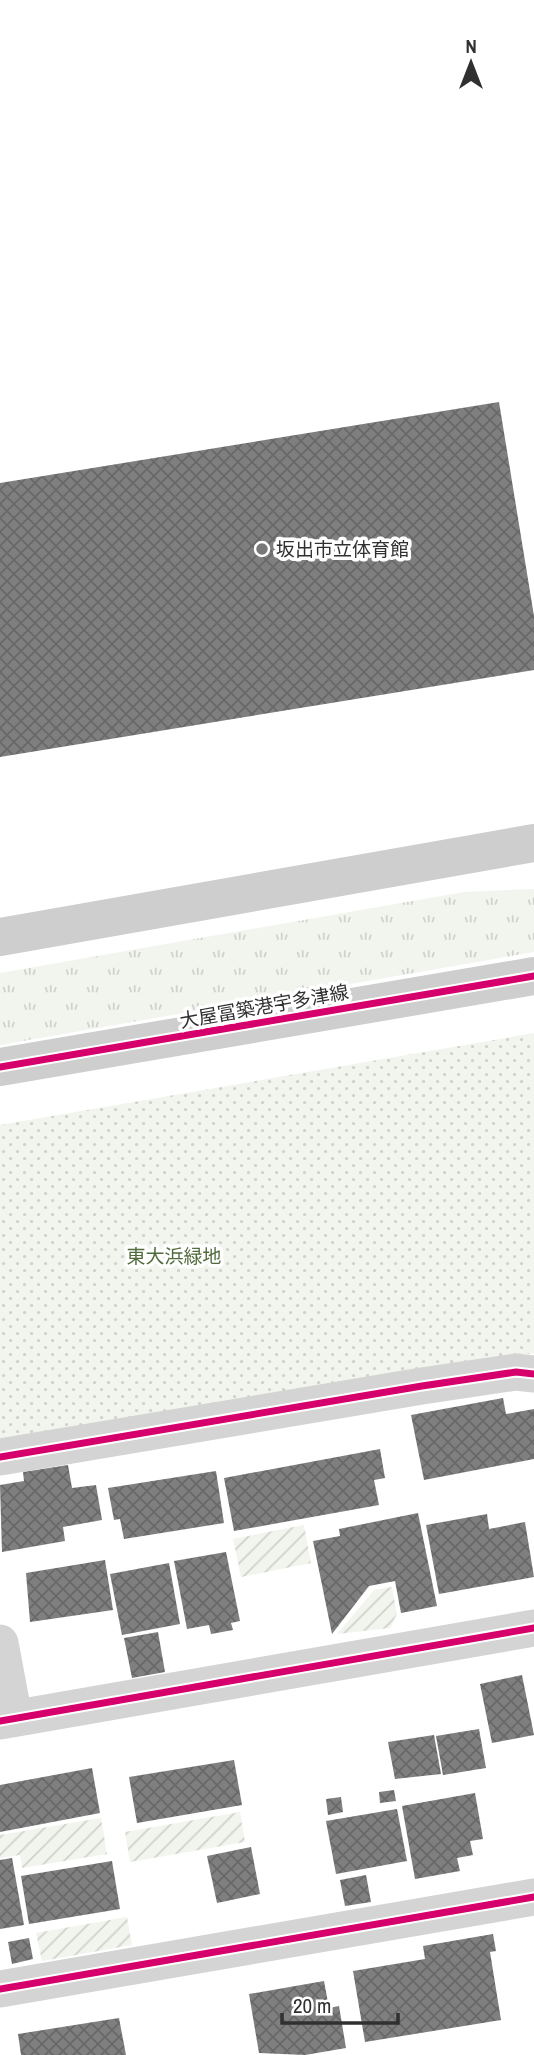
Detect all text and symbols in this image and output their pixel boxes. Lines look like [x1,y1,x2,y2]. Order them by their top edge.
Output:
north arrow [436,28,506,98]
text: N [465,33,477,59]
place label: 坂出市立体育館 [276,536,409,562]
marker: 坂出市立体育館 [254,541,270,557]
street label: 大屋冨築港宇多津線 [178,978,350,1034]
park label: 東大浜緑地 [126,1243,222,1269]
scale bar [282,1982,398,2026]
text: 20 m [293,1991,331,2020]

